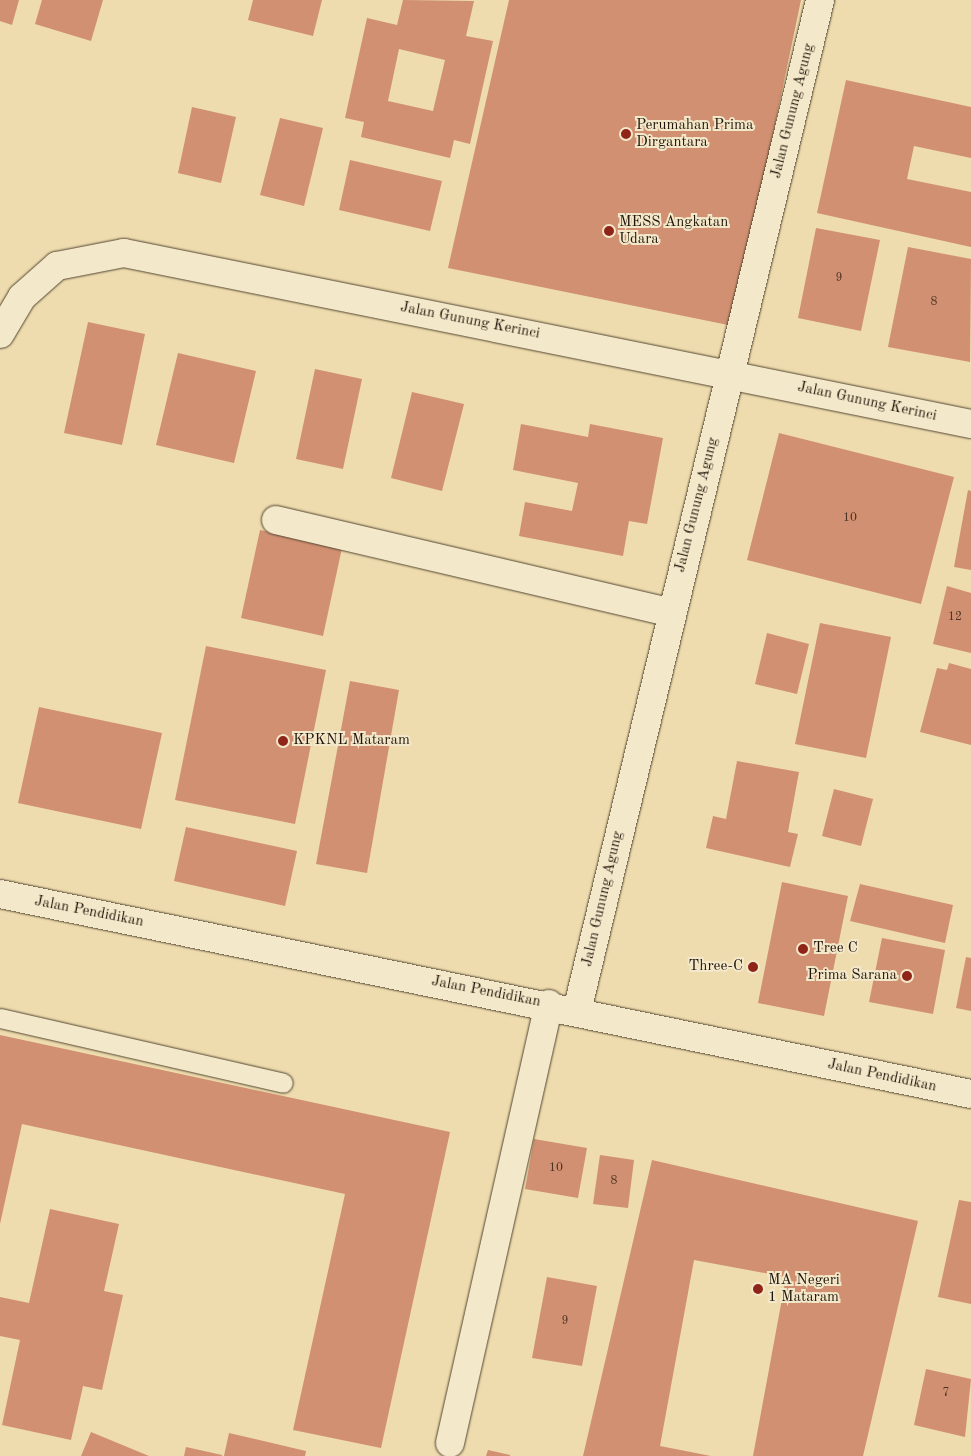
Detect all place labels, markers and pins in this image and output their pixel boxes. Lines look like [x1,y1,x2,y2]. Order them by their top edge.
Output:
place label: Perumahan Prima Dirgantara [636,116,753,151]
marker: Perumahan Prima Dirgantara [620,128,632,140]
place label: MESS Angkatan Udara [619,213,728,248]
marker: MESS Angkatan Udara [603,225,615,237]
place label: KPKNL Mataram [293,732,410,750]
marker: KPKNL Mataram [277,735,289,747]
place label: Tree C [813,940,858,958]
marker: Tree C [797,943,809,955]
place label: Three-C [689,958,743,976]
marker: Three-C [747,961,759,973]
place label: Prima Sarana [807,967,897,985]
marker: Prima Sarana [901,970,913,982]
place label: MA Negeri 1 Mataram [768,1271,840,1306]
marker: MA Negeri 1 Mataram [752,1283,764,1295]

